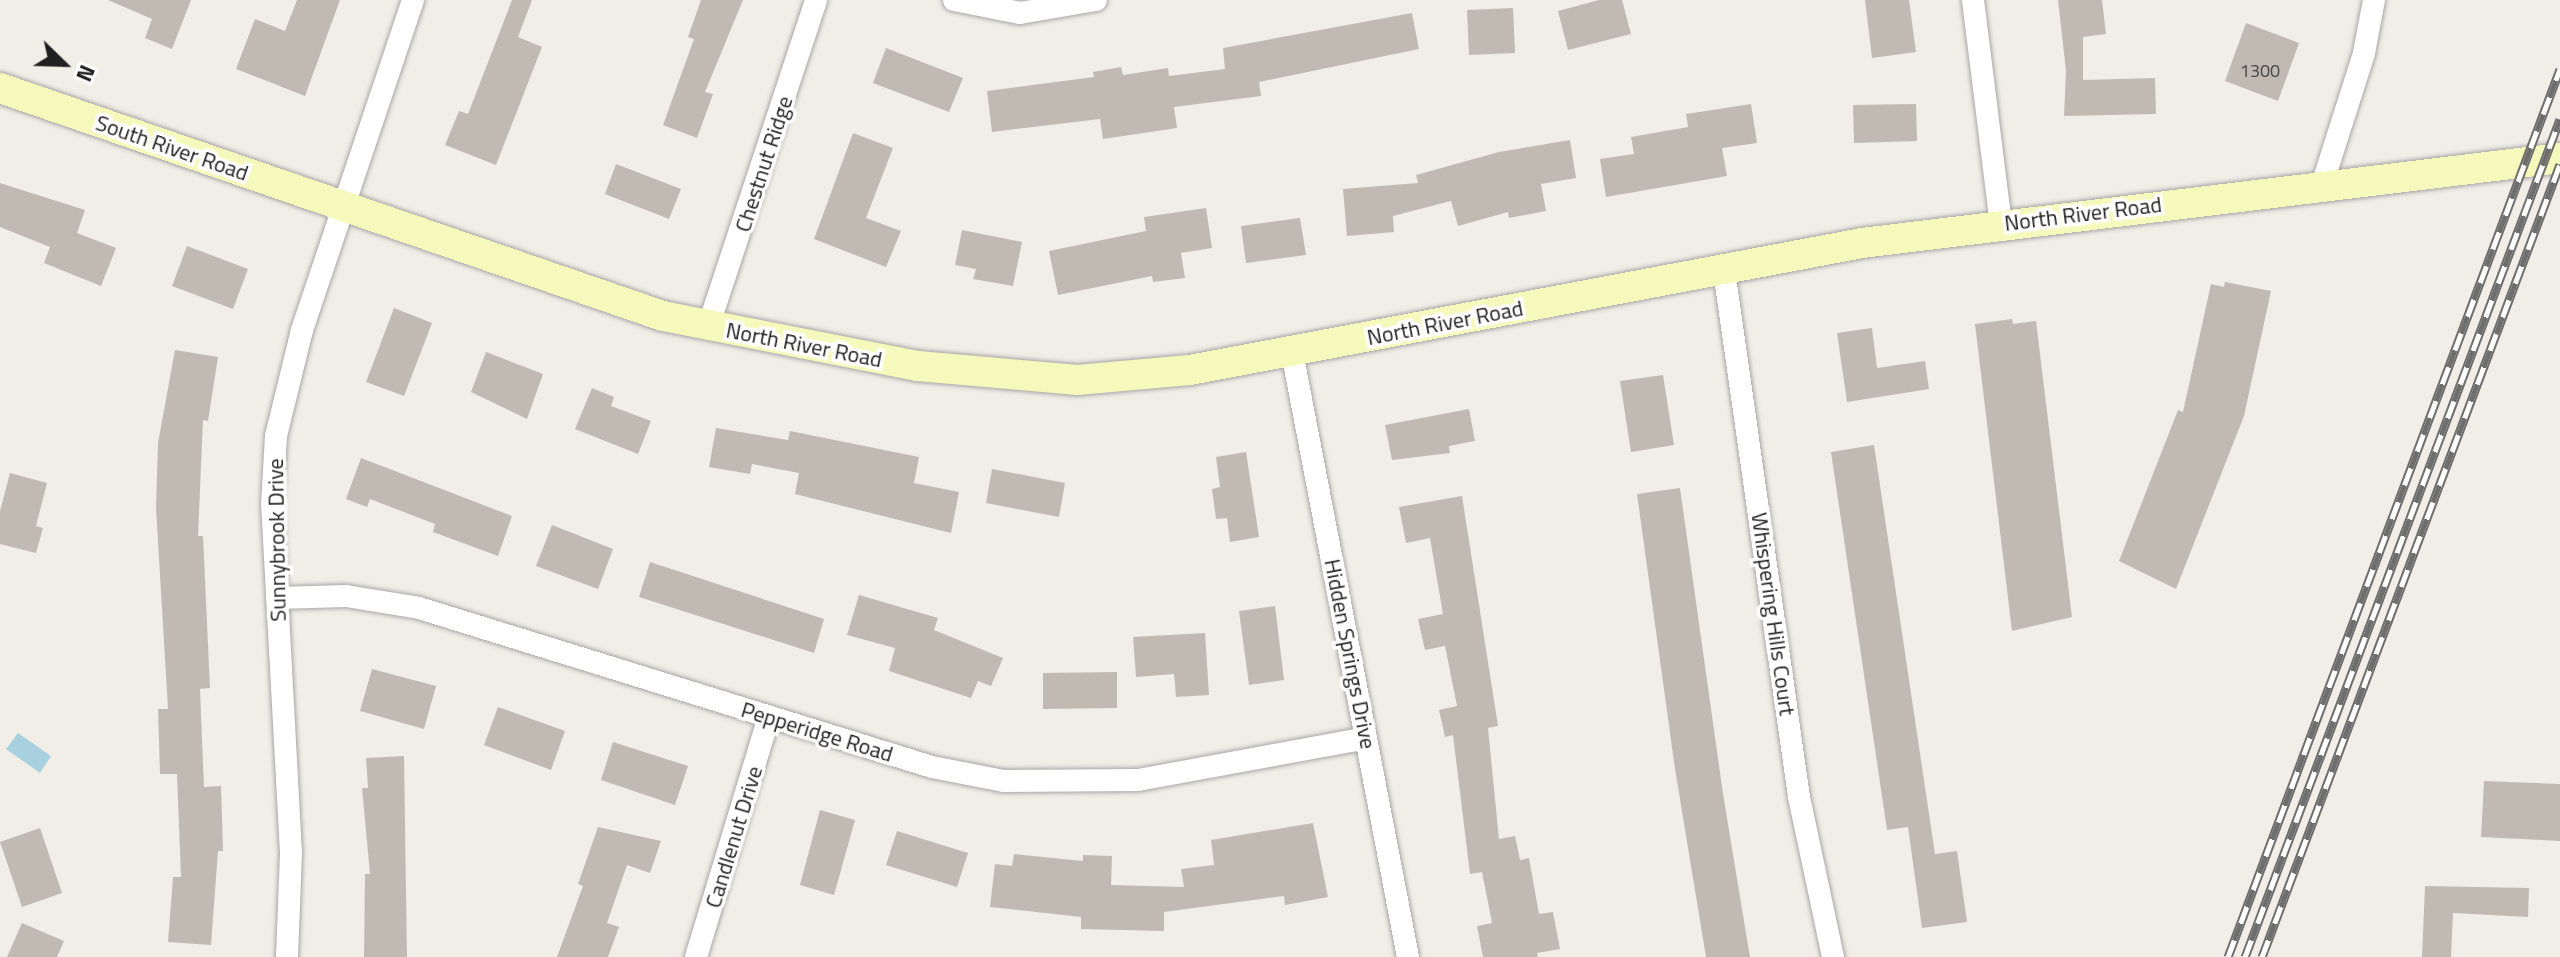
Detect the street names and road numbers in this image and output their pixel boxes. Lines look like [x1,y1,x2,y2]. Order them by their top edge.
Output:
street label: Chestnut Ridge [730,93,798,235]
street label: South River Road [92,110,252,186]
street label: North River Road [2003,191,2163,237]
street label: North River Road [1365,295,1525,351]
street label: North River Road [724,317,884,373]
street label: Sunnybrook Drive [262,458,292,622]
street label: Whispering Hills Court [1746,511,1800,717]
street label: Hidden Springs Drive [1319,557,1381,751]
street label: Pepperidge Road [738,696,896,768]
street label: Candlenut Drive [700,763,768,911]

